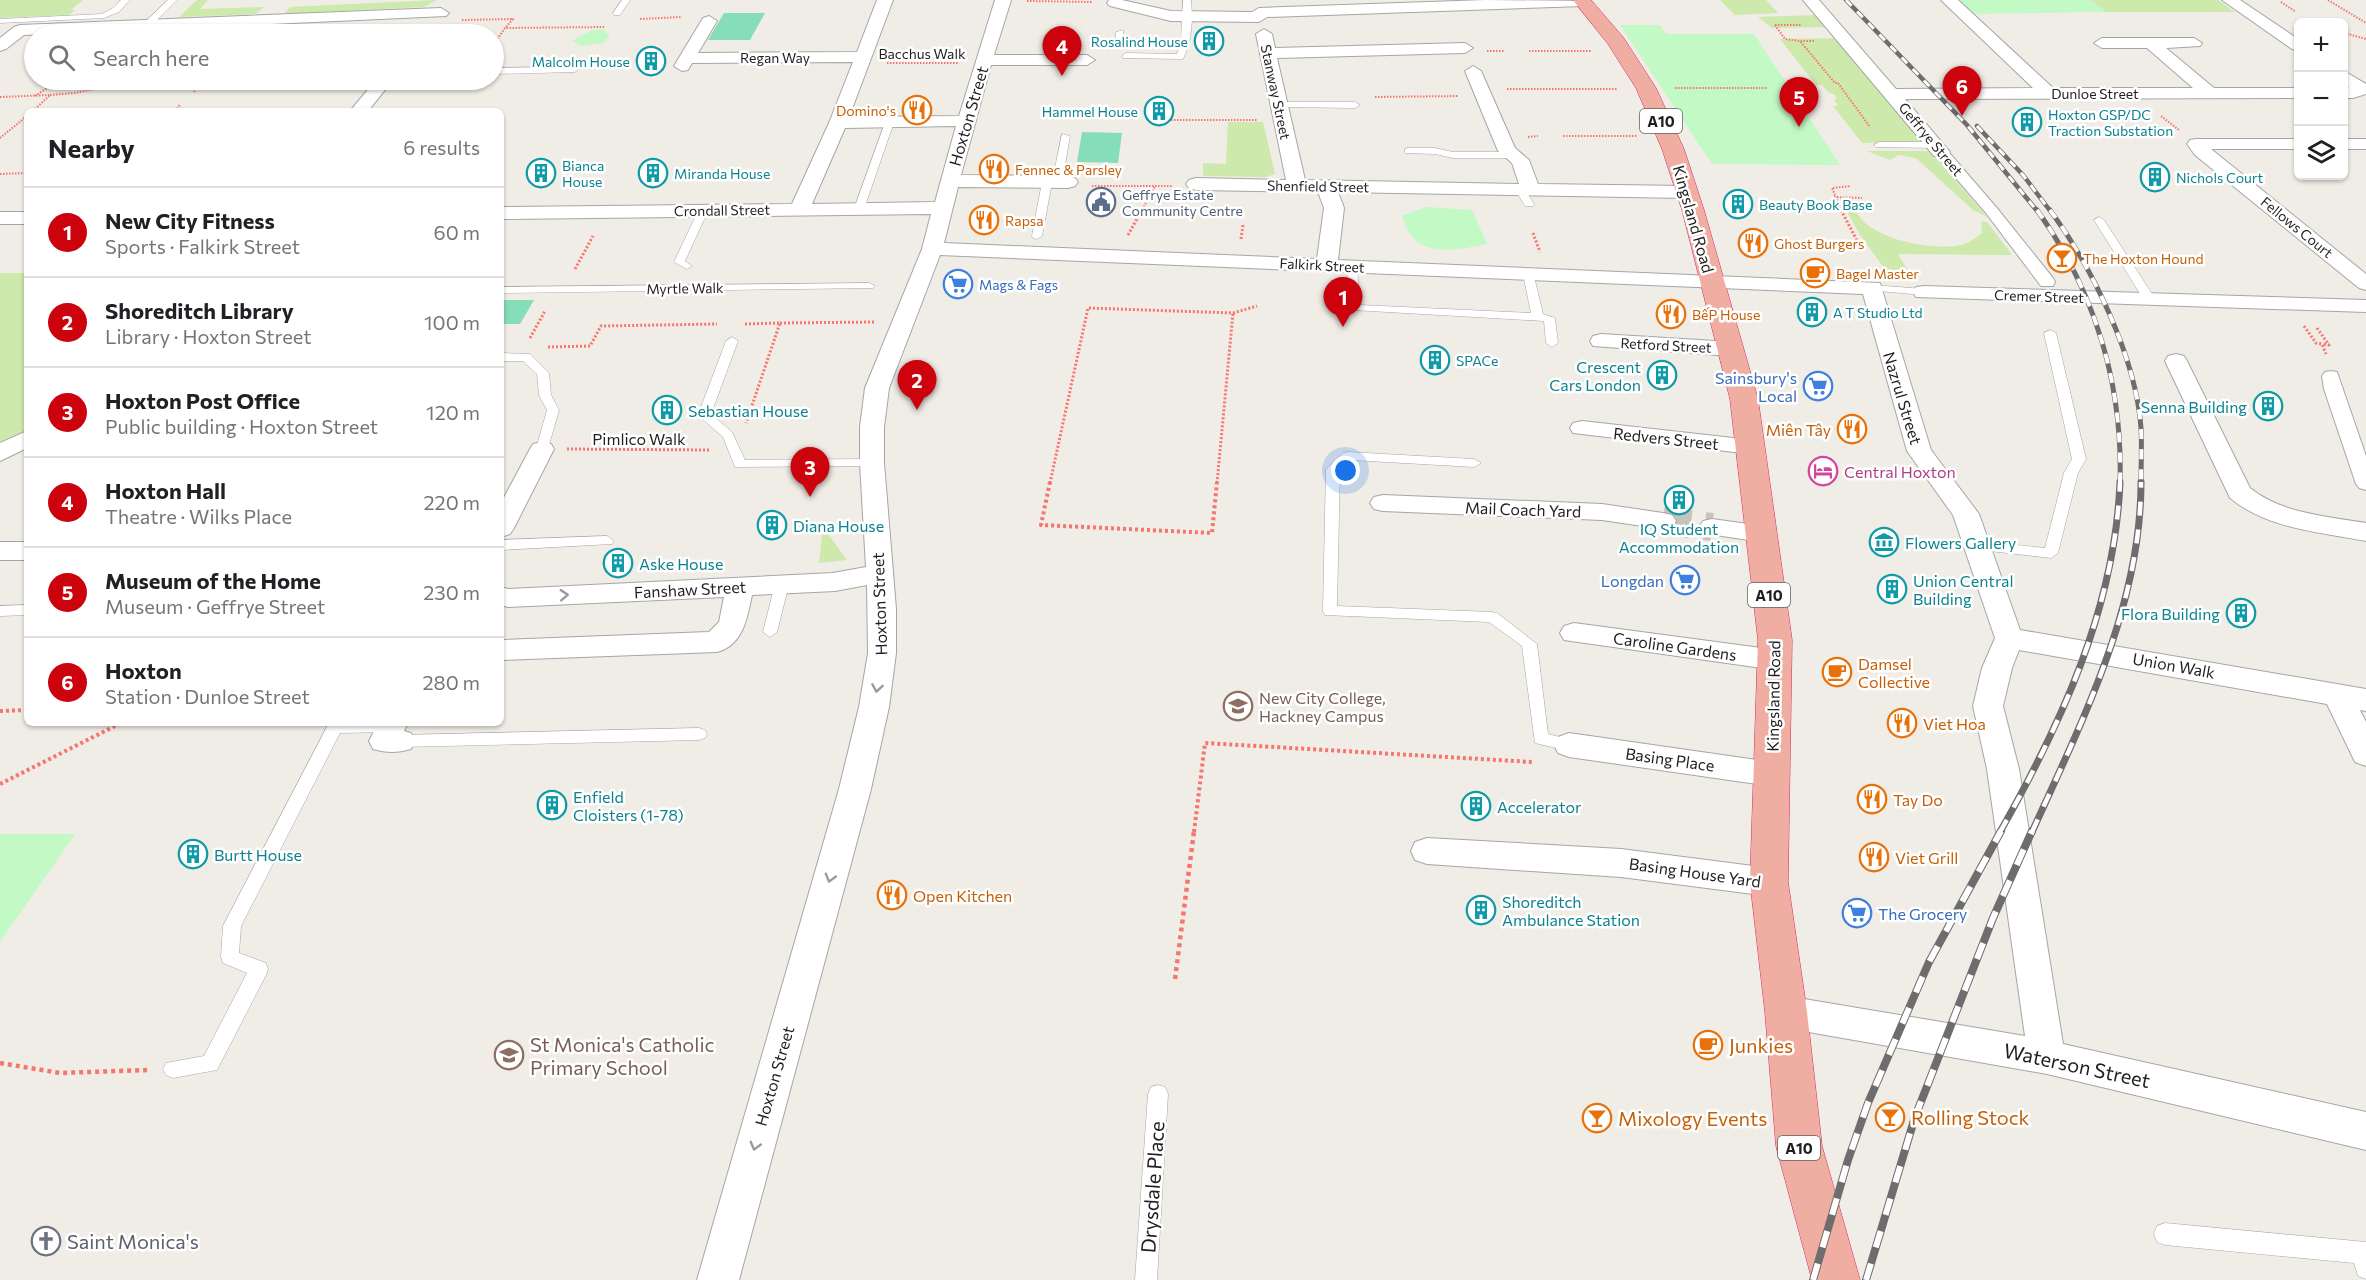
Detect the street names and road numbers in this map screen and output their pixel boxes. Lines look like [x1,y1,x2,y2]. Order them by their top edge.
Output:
street label: Stanway Street [1258,43,1294,141]
street label: Bacchus Walk [878,45,966,62]
street label: Regan Way [740,49,810,66]
street label: Hoxton Street [945,63,991,168]
street label: Dunloe Street [2051,85,2139,102]
street label: Geffrye Street [1895,99,1967,179]
road number: A10 [1640,109,1682,133]
street label: Kingsland Road [1670,163,1718,275]
street label: Shenfield Street [1267,177,1369,195]
street label: Fellows Court [2258,193,2337,261]
street label: Crondall Street [674,201,770,219]
street label: Falkirk Street [1279,254,1365,276]
street label: Myrtle Walk [646,279,724,297]
street label: Cremer Street [1994,286,2084,306]
street label: Retford Street [1620,334,1712,356]
street label: Nazrul Street [1880,349,1926,447]
street label: Redvers Street [1612,423,1720,453]
street label: Pimlico Walk [592,429,686,448]
street label: Mail Coach Yard [1465,497,1581,521]
street label: Hoxton Street [868,552,890,656]
street label: Fanshaw Street [634,577,747,601]
road number: A10 [1748,583,1790,607]
street label: Caroline Gardens [1612,628,1738,664]
street label: Kingsland Road [1763,640,1783,752]
street label: Union Walk [2131,648,2217,682]
street label: Basing Place [1624,743,1716,775]
street label: Basing House Yard [1628,853,1762,891]
street label: Hoxton Street [751,1023,797,1128]
street label: Waterson Street [2002,1038,2152,1092]
street label: Drysdale Place [1135,1120,1169,1254]
road number: A10 [1778,1136,1820,1160]

